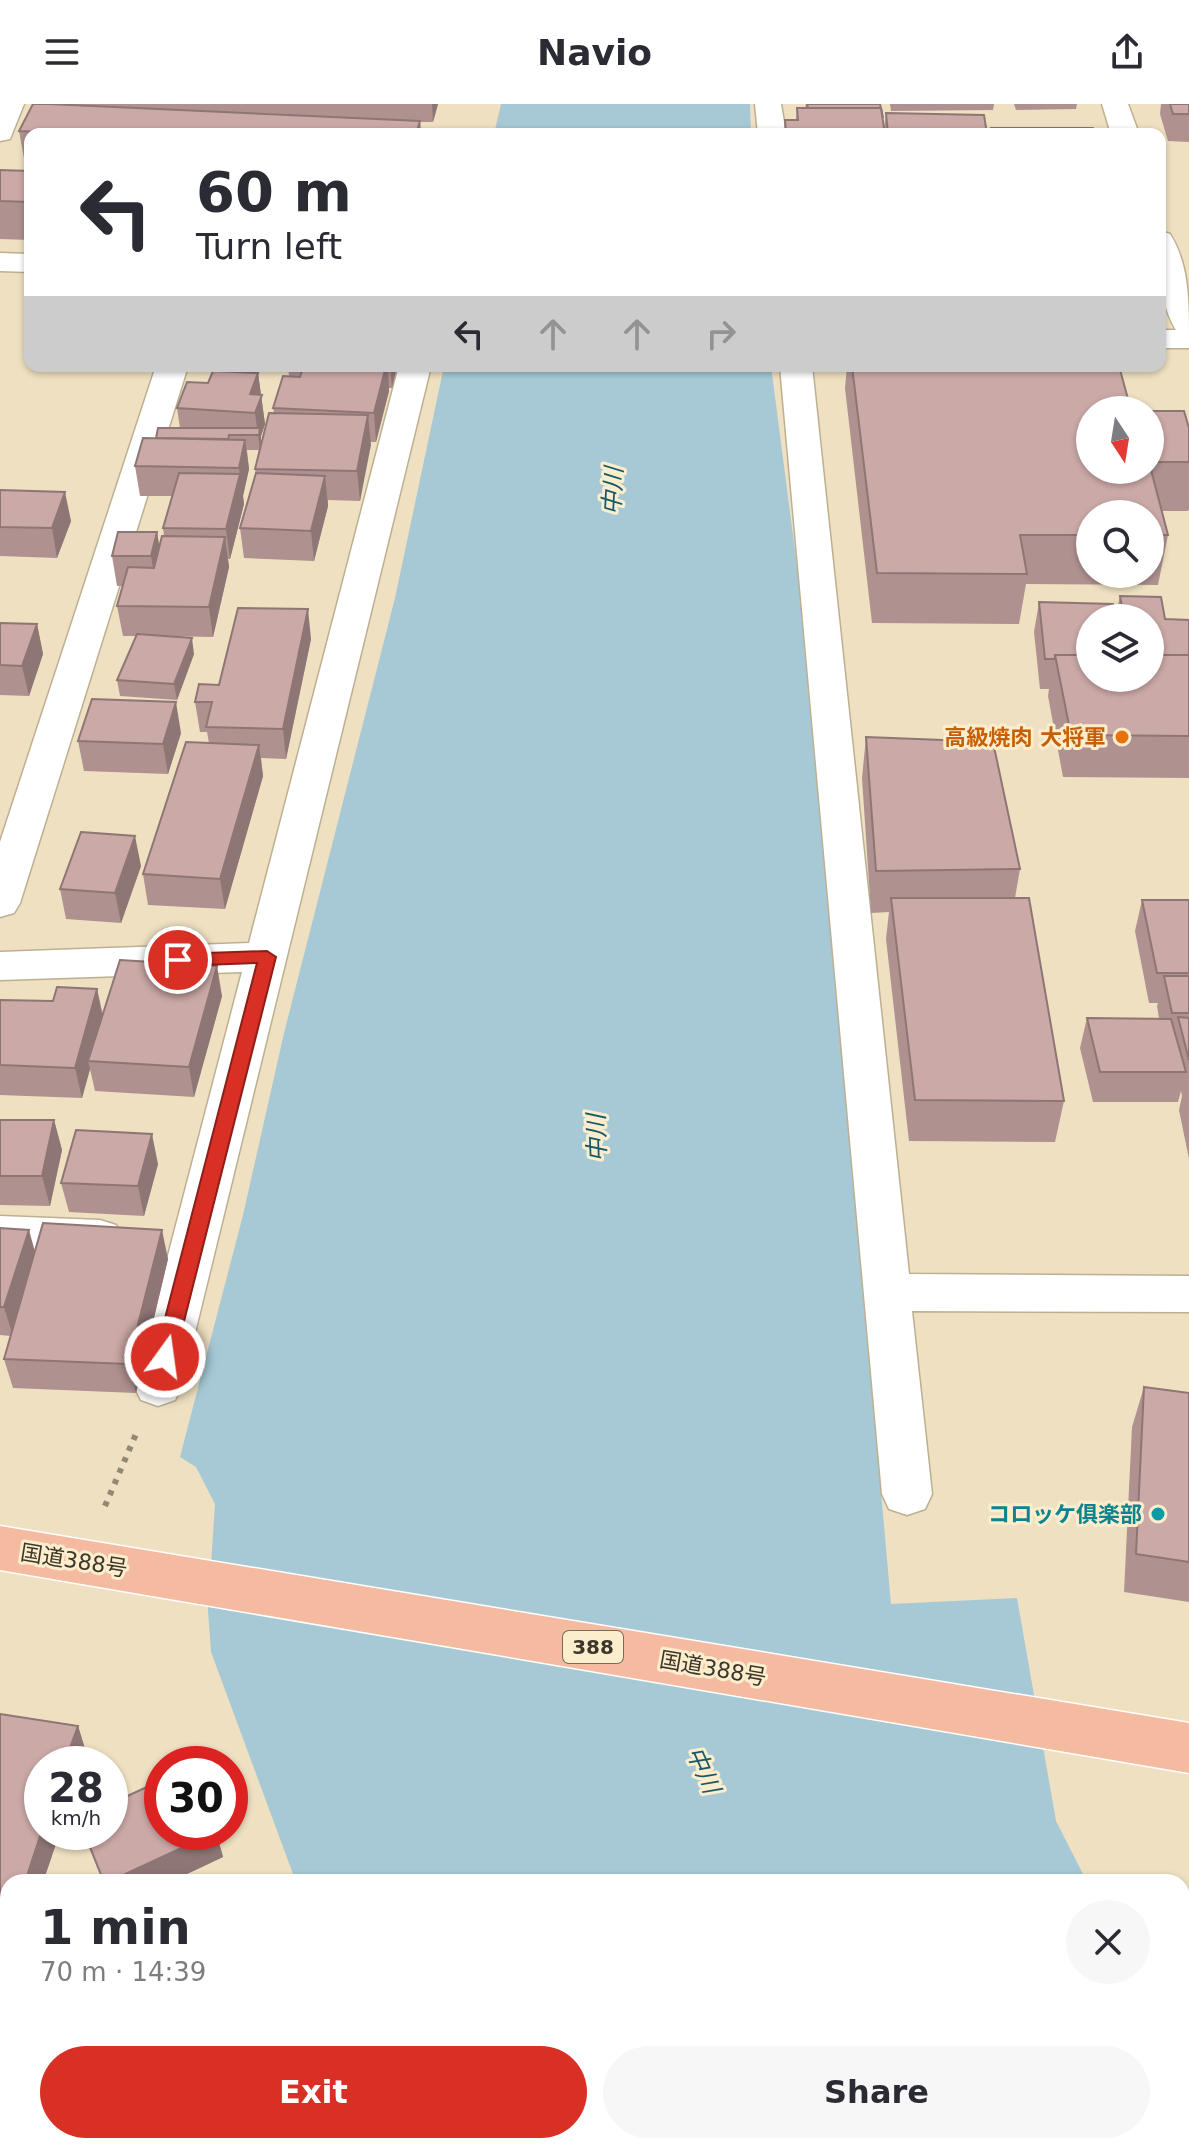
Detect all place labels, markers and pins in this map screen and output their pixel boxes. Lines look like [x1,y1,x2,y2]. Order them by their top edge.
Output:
place label: 高級焼肉 大将軍 [944,725,1106,750]
marker: 高級焼肉 大将軍 [1113,728,1131,746]
pin [144,926,212,994]
place label: コロッケ俱楽部 [988,1502,1142,1527]
marker: コロッケ俱楽部 [1149,1505,1167,1523]

